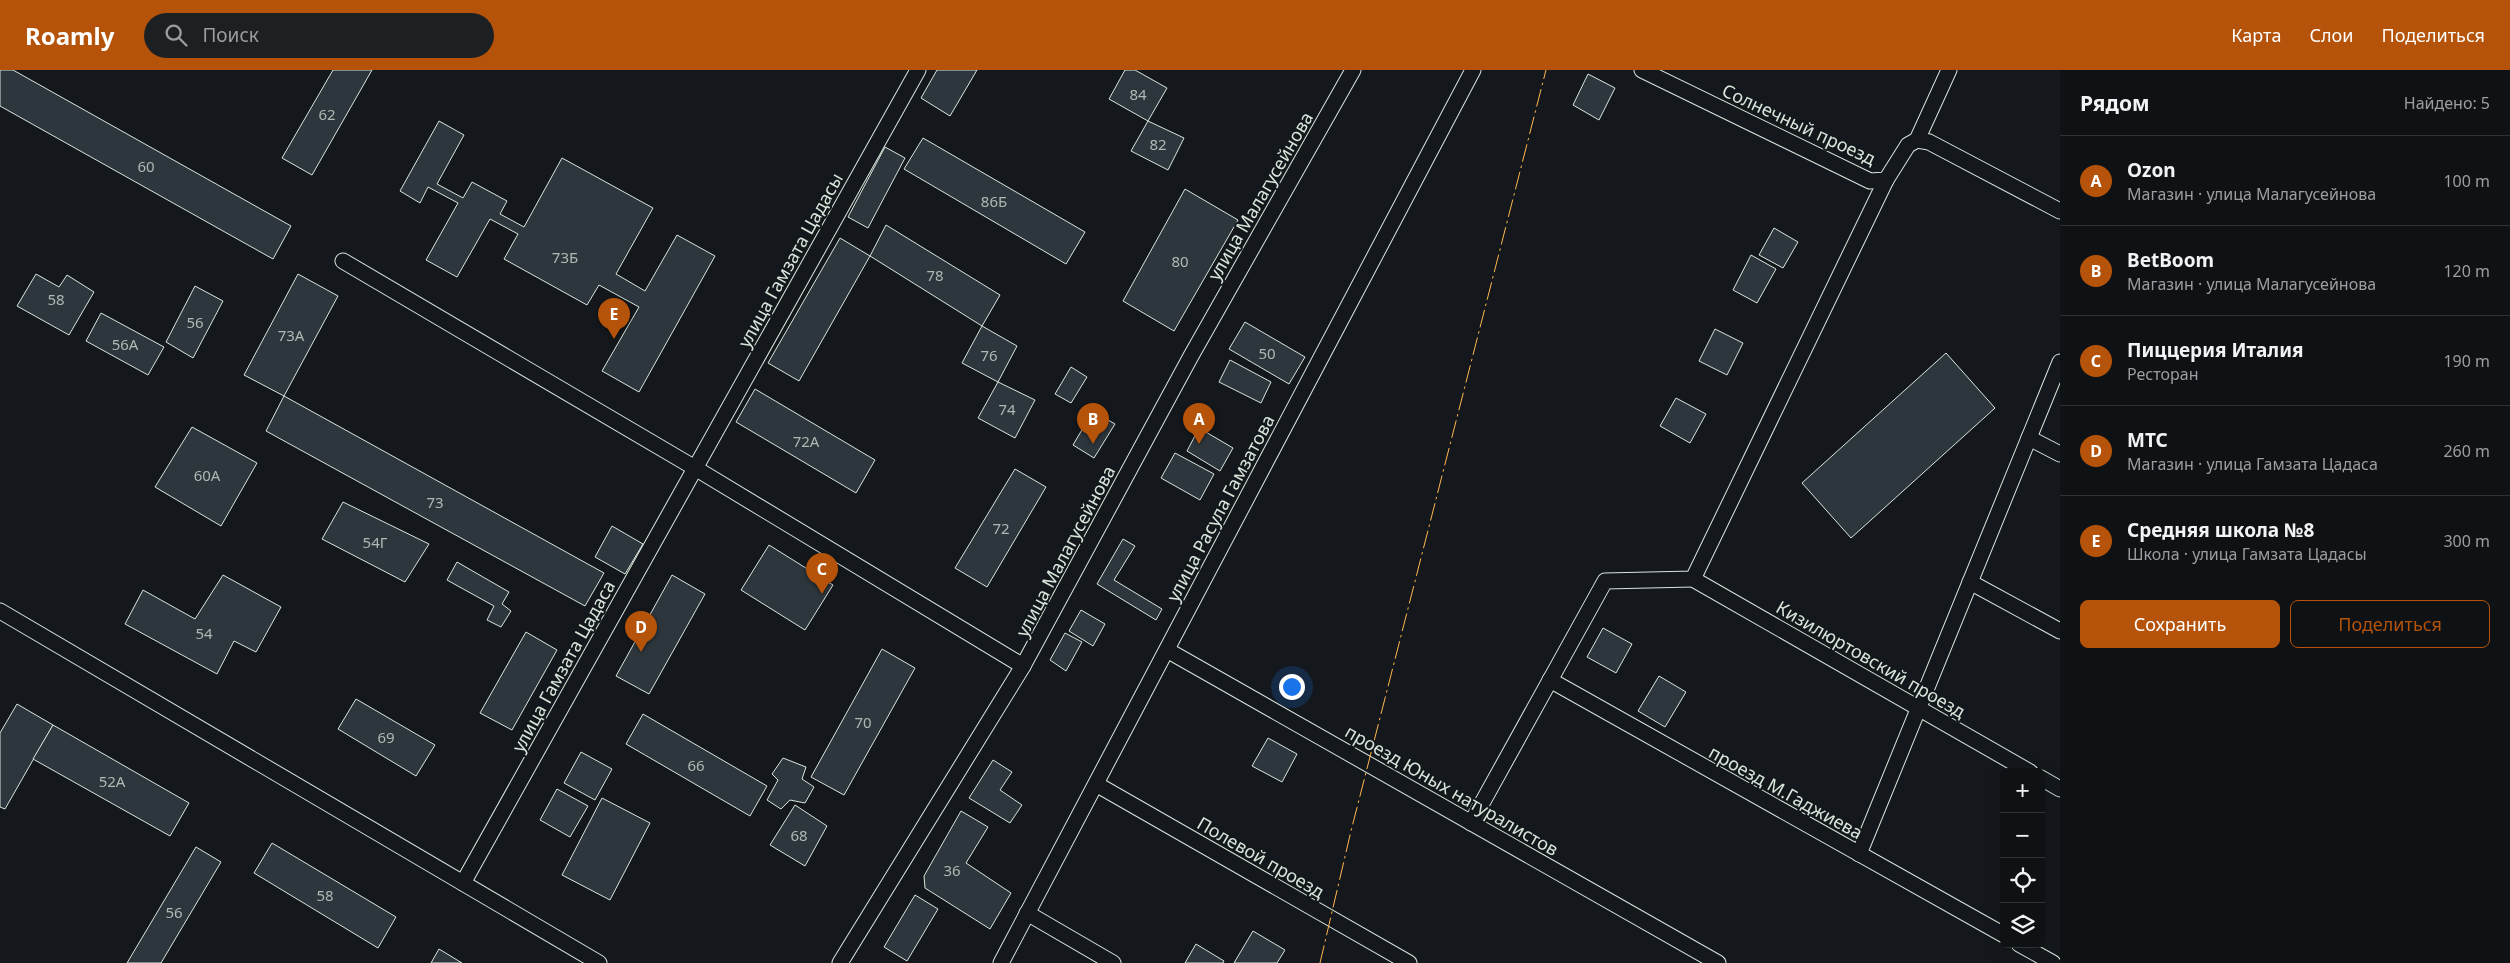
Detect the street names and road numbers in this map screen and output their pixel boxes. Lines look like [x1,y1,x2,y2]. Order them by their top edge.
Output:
street label: Солнечный проезд [1718,78,1880,170]
street label: улица Малагусейнова [1202,107,1318,285]
street label: улица Гамзата Цадасы [732,168,848,352]
street label: улица Расула Гамзатова [1160,410,1280,606]
street label: улица Малагусейнова [1010,461,1120,641]
street label: улица Гамзата Цадаса [506,576,620,756]
street label: Кизилюртовский проезд [1772,595,1970,723]
street label: проезд Юных натуралистов [1341,719,1563,861]
street label: проезд М.Гаджиева [1705,740,1867,844]
street label: Полевой проезд [1193,811,1329,903]

